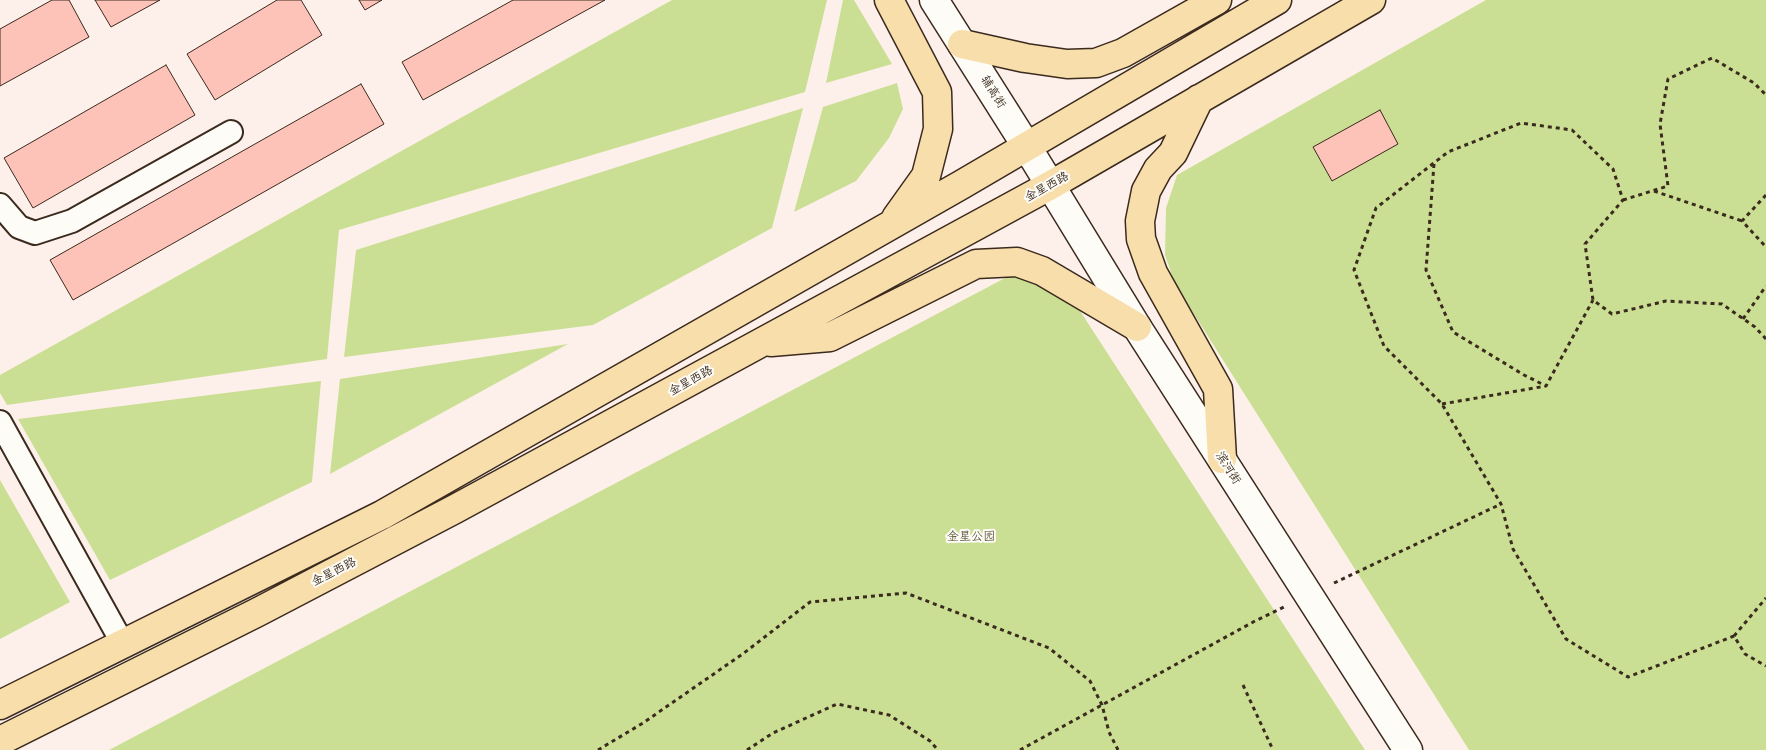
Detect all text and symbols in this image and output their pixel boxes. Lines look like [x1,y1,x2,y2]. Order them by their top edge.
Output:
street label: 辅高街 [977,73,1009,111]
street label: 金星西路 [1023,169,1071,205]
street label: 金星西路 [667,363,715,399]
street label: 滨河街 [1212,449,1244,487]
park label: 金星公园 [947,530,995,544]
street label: 金星西路 [309,555,359,589]

